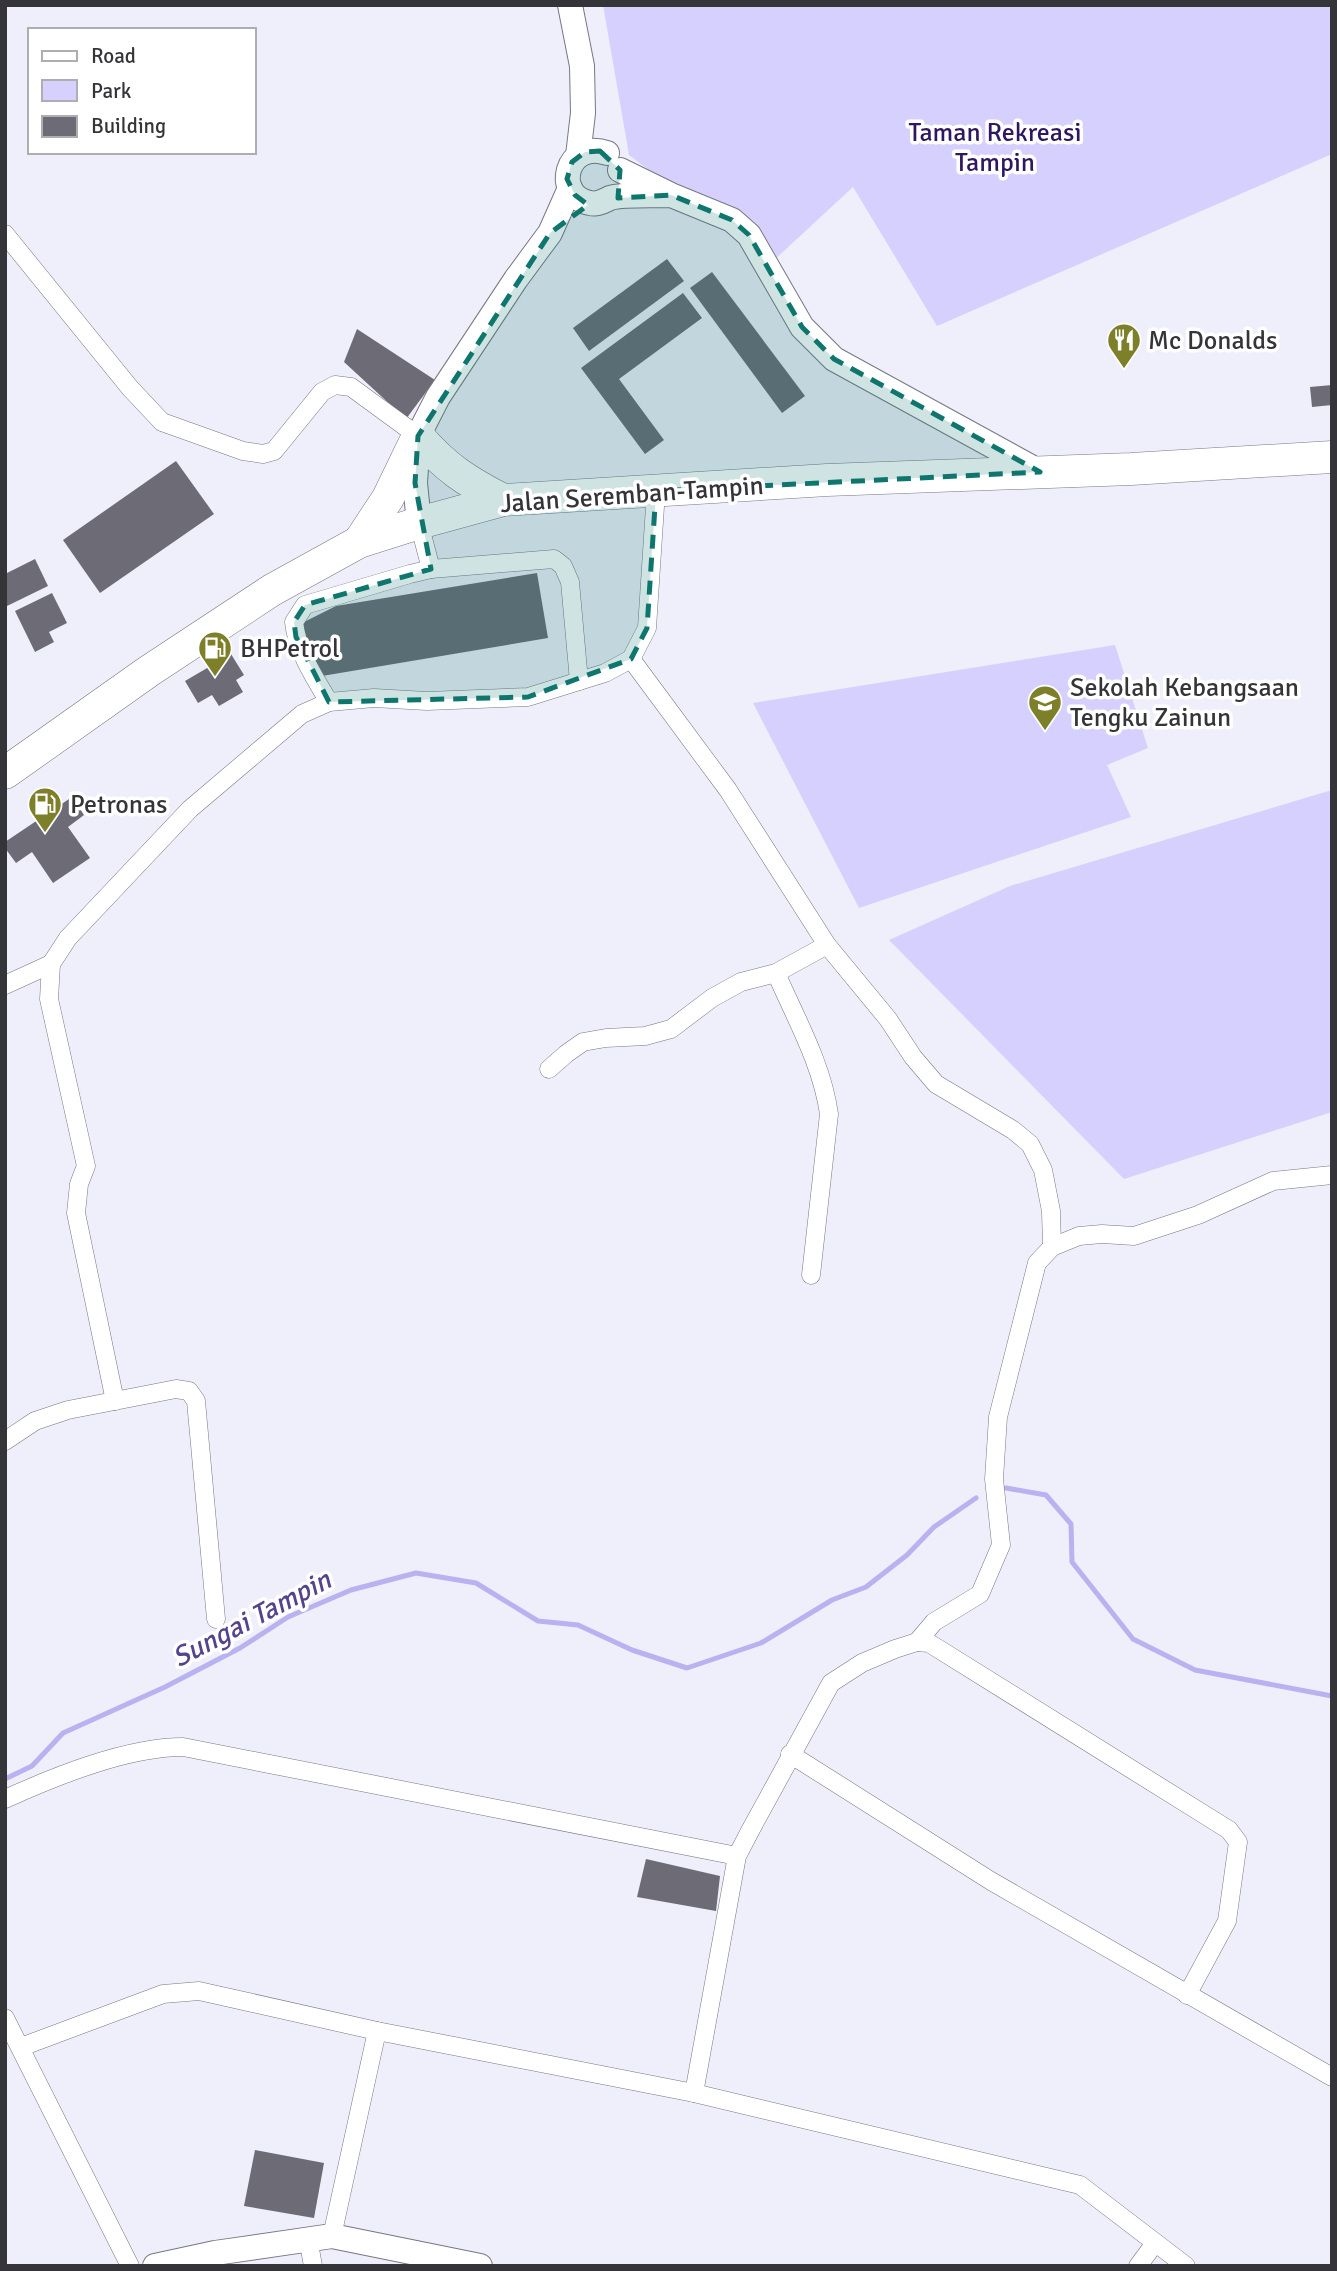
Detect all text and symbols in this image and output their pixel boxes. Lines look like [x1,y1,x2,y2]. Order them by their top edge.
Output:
legend [28,28,256,154]
text: Road [91,43,136,69]
text: Park [91,78,132,104]
text: Building [91,113,166,139]
park label: Taman Rekreasi Tampin [909,117,1081,179]
restaurant icon: Mc Donalds [1105,321,1143,370]
place label: Mc Donalds [1148,325,1277,357]
street label: Jalan Seremban-Tampin [499,470,765,520]
fuel station icon: BHPetrol [196,629,234,678]
place label: BHPetrol [240,633,340,665]
place label: Sekolah Kebangsaan Tengku Zainun [1070,672,1299,734]
school or university icon: Sekolah Kebangsaan Tengku Zainun [1026,683,1064,732]
fuel station icon: Petronas [26,785,64,834]
place label: Petronas [70,789,167,821]
water label: Sungai Tampin [166,1562,337,1675]

